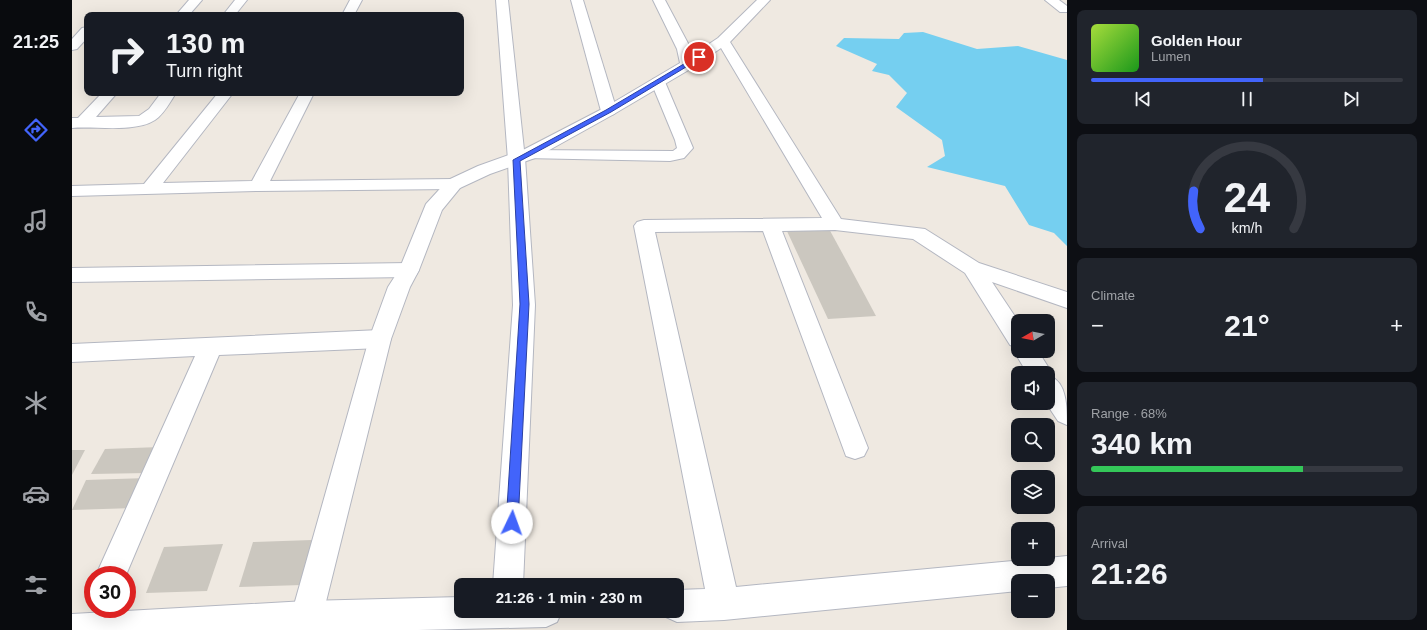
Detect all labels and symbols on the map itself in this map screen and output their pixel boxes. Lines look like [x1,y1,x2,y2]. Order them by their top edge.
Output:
pin [682,40,716,74]
north arrow [1011,314,1055,358]
position arrow [491,502,533,544]
speed limit sign: 30 [84,566,136,618]

